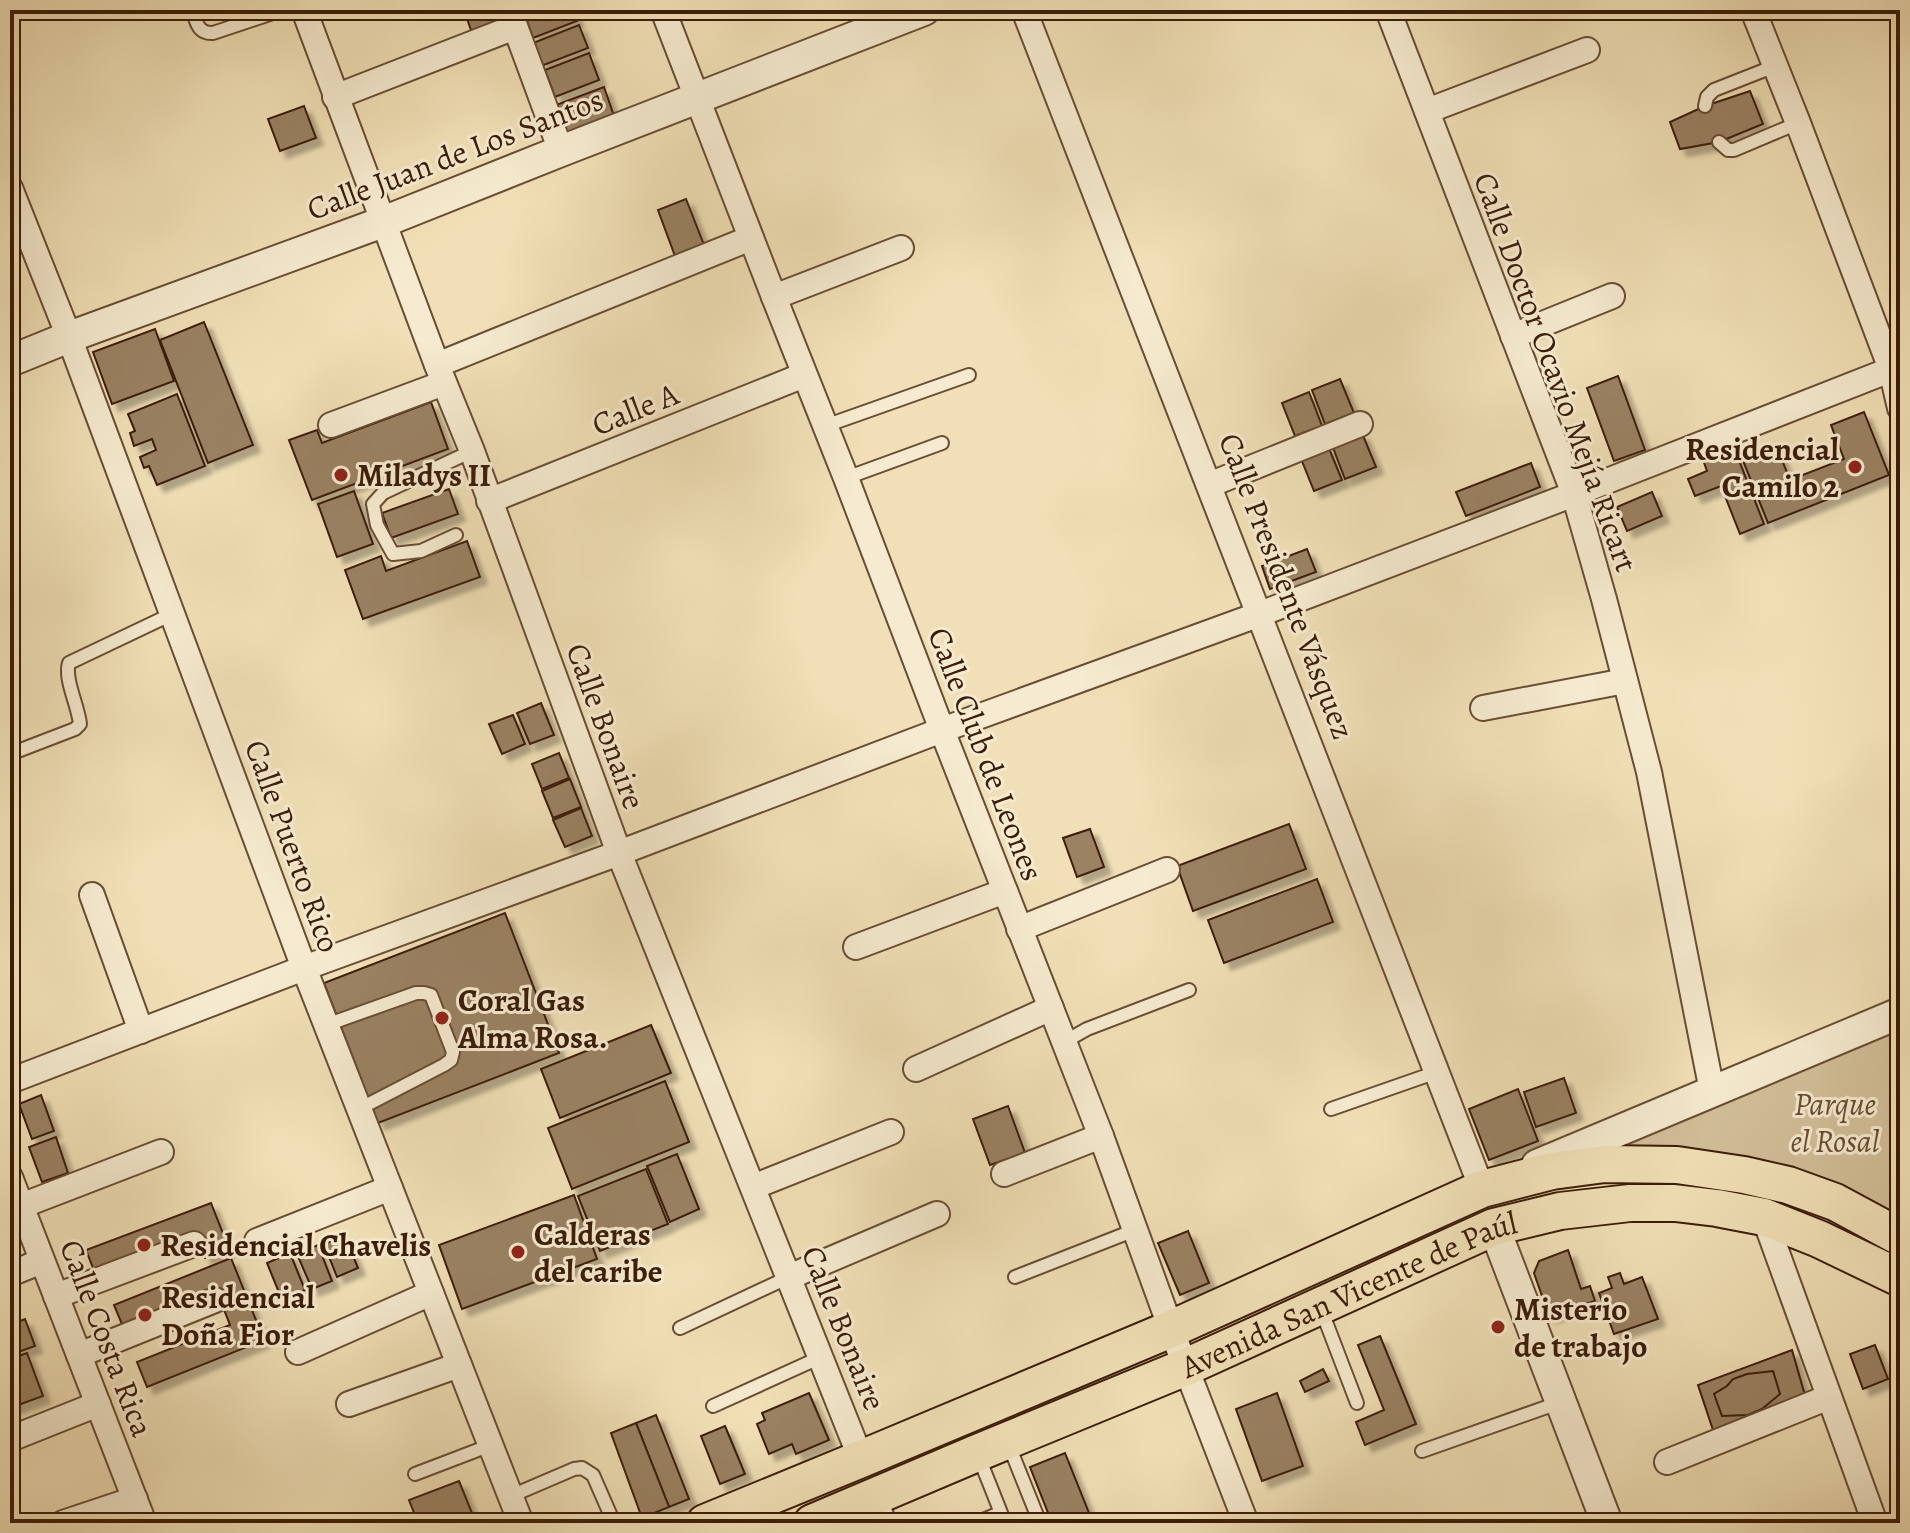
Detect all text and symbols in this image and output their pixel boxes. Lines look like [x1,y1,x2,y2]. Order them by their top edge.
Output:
street label: Calle Juan de Los Santos [300,77,610,231]
street label: Calle Doctor Ocavio Mejía Ricart [1463,166,1649,578]
street label: Calle A [585,371,686,446]
street label: Calle Presidente Vásquez [1208,427,1366,745]
place label: Residencial Camilo 2 [1685,427,1840,508]
place label: Miladys II [357,453,491,497]
marker: Residencial Camilo 2 [1846,458,1864,476]
marker: Miladys II [332,466,350,484]
street label: Calle Club de Leones [917,621,1055,887]
street label: Calle Bonaire [556,637,656,815]
street label: Calle Puerto Rico [234,734,352,958]
place label: Coral Gas Alma Rosa. [457,978,607,1059]
marker: Coral Gas Alma Rosa. [433,1009,451,1027]
park label: Parque el Rosal [1790,1082,1880,1163]
street label: Avenida San Vicente de Paúl [1173,1200,1522,1389]
place label: Calderas del caribe [534,1212,662,1293]
place label: Residencial Chavelis [160,1223,431,1267]
street label: Calle Costa Rica [49,1233,165,1443]
marker: Residencial Chavelis [135,1236,153,1254]
street label: Calle Bonaire [791,1239,897,1417]
marker: Calderas del caribe [509,1243,527,1261]
place label: Residencial Doña Fior [161,1275,315,1356]
place label: Misterio de trabajo [1514,1287,1648,1368]
marker: Residencial Doña Fior [136,1306,154,1324]
marker: Misterio de trabajo [1489,1318,1507,1336]

